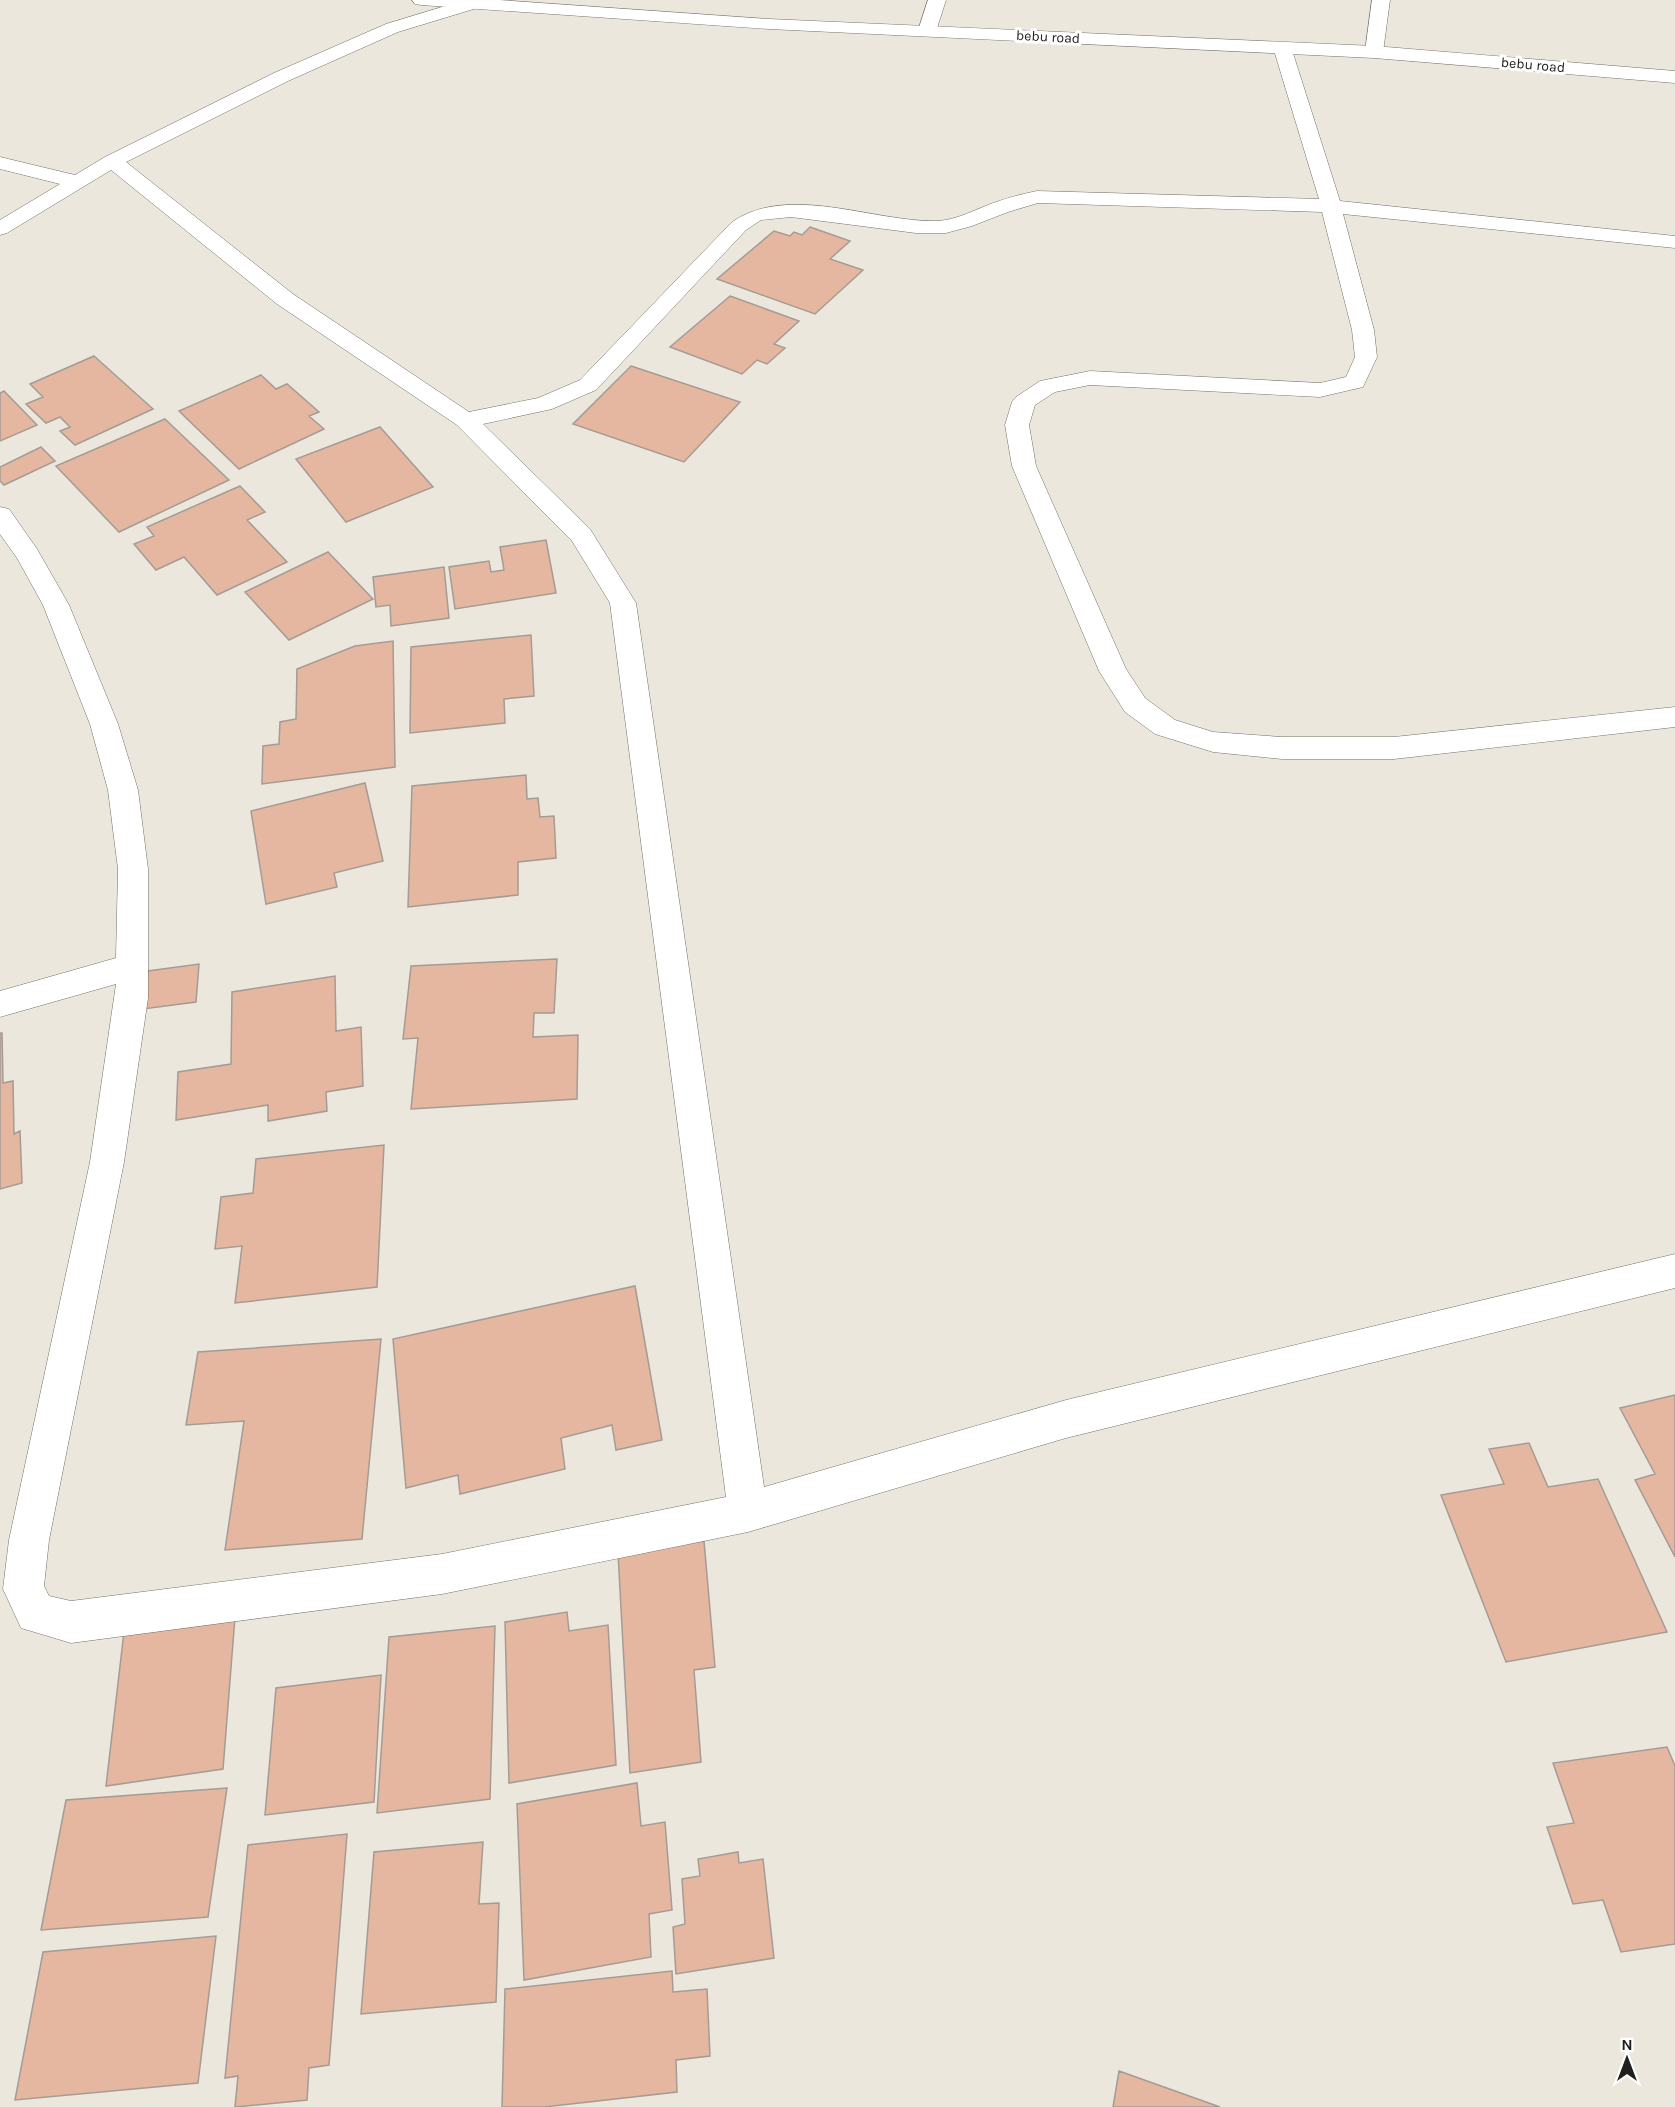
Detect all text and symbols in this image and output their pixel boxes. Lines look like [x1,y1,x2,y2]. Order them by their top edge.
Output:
street label: bebu road [1015,27,1081,47]
street label: bebu road [1500,54,1566,76]
north arrow [1597,2029,1657,2089]
text: N [1621,2035,1633,2054]

